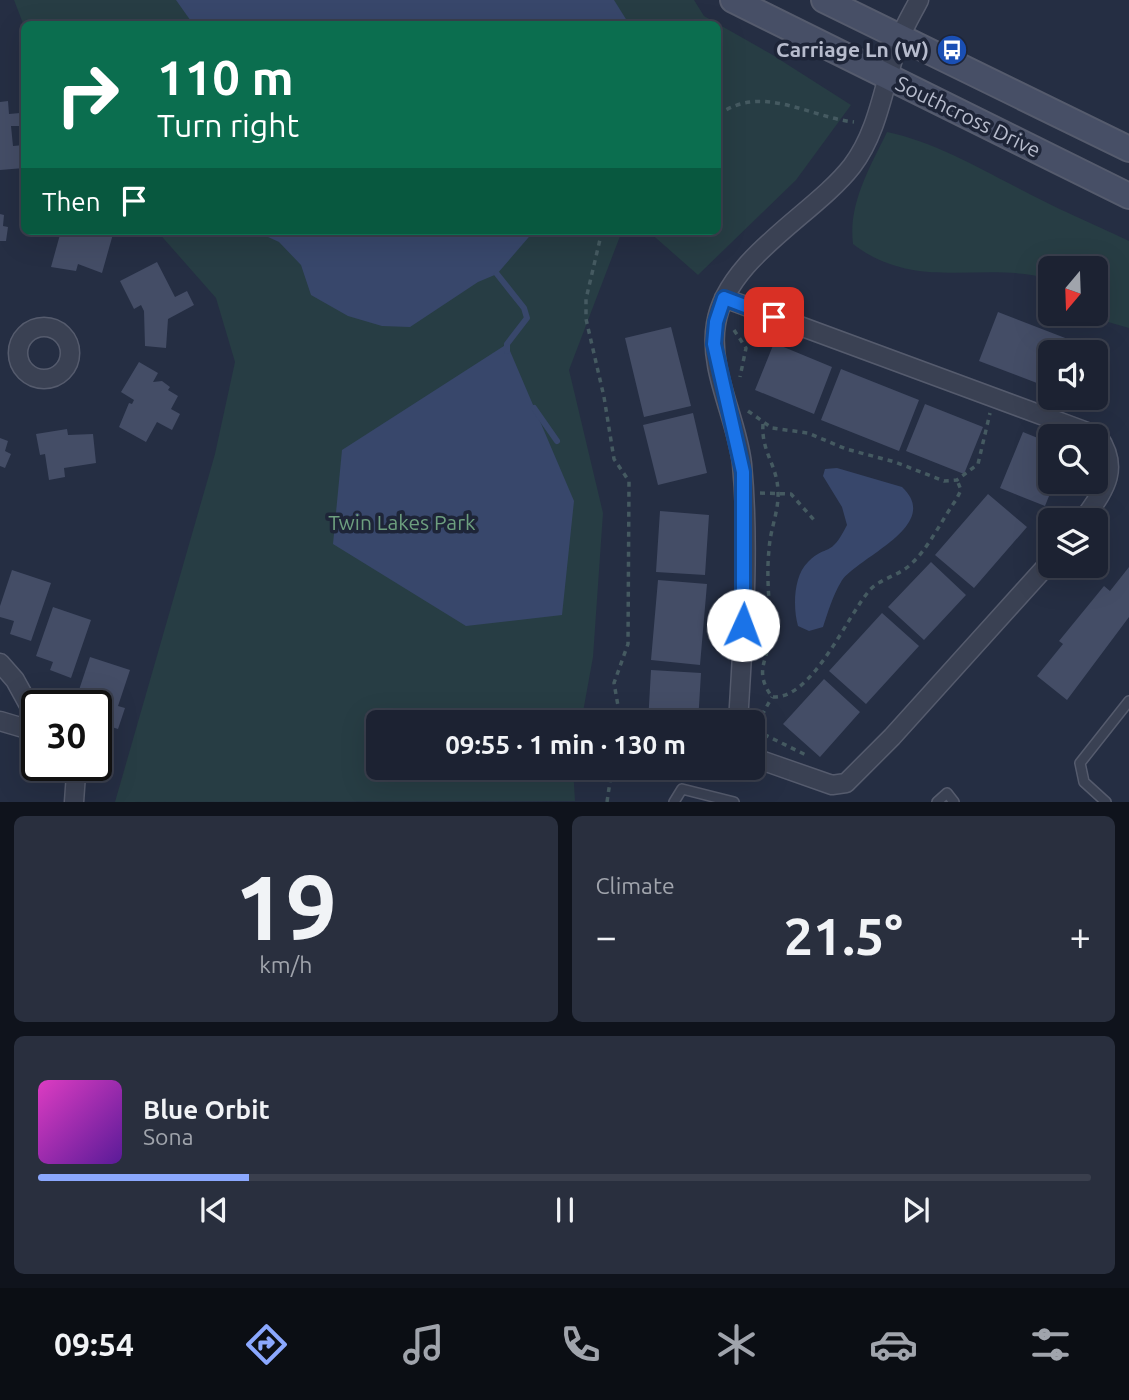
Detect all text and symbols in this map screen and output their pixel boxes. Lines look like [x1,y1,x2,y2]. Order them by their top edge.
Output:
bus stop icon: Carriage Ln (W) [935,33,969,67]
place label: Carriage Ln (W) [776,37,929,61]
icon: right [42,49,133,140]
text: 110 m [157,49,294,104]
street label: Southcross Drive [892,71,1045,162]
text: Turn right [157,107,299,143]
icon: arrive [115,182,153,220]
text: Then [42,187,101,216]
north arrow [1038,256,1108,326]
map controls [1038,256,1108,578]
pin [744,287,804,347]
icon: arrive [755,298,793,336]
button: sound [1038,340,1108,410]
button: search [1038,424,1108,494]
button: layers [1038,508,1108,578]
park label: Twin Lakes Park [328,510,476,534]
position arrow [706,588,780,662]
speed limit sign: 30 [21,690,112,781]
text: 09:55 · 1 min · 130 m [445,730,686,759]
text: 19 [234,855,337,957]
text: Climate [596,873,675,898]
text: 21.5° [784,907,903,965]
text: − [596,915,617,957]
text: + [1070,915,1091,957]
text: km/h [259,952,312,977]
text: Blue Orbit [143,1095,270,1124]
text: Sona [143,1124,193,1149]
icon: previous [195,1191,233,1229]
icon: pause [546,1191,584,1229]
icon: next [897,1191,935,1229]
icon: directions [242,1320,291,1369]
icon: music [399,1320,448,1369]
icon: phone [556,1320,605,1369]
icon: climate [712,1320,761,1369]
icon: car [869,1320,918,1369]
icon: filters [1026,1320,1075,1369]
text: 09:54 [54,1326,134,1362]

